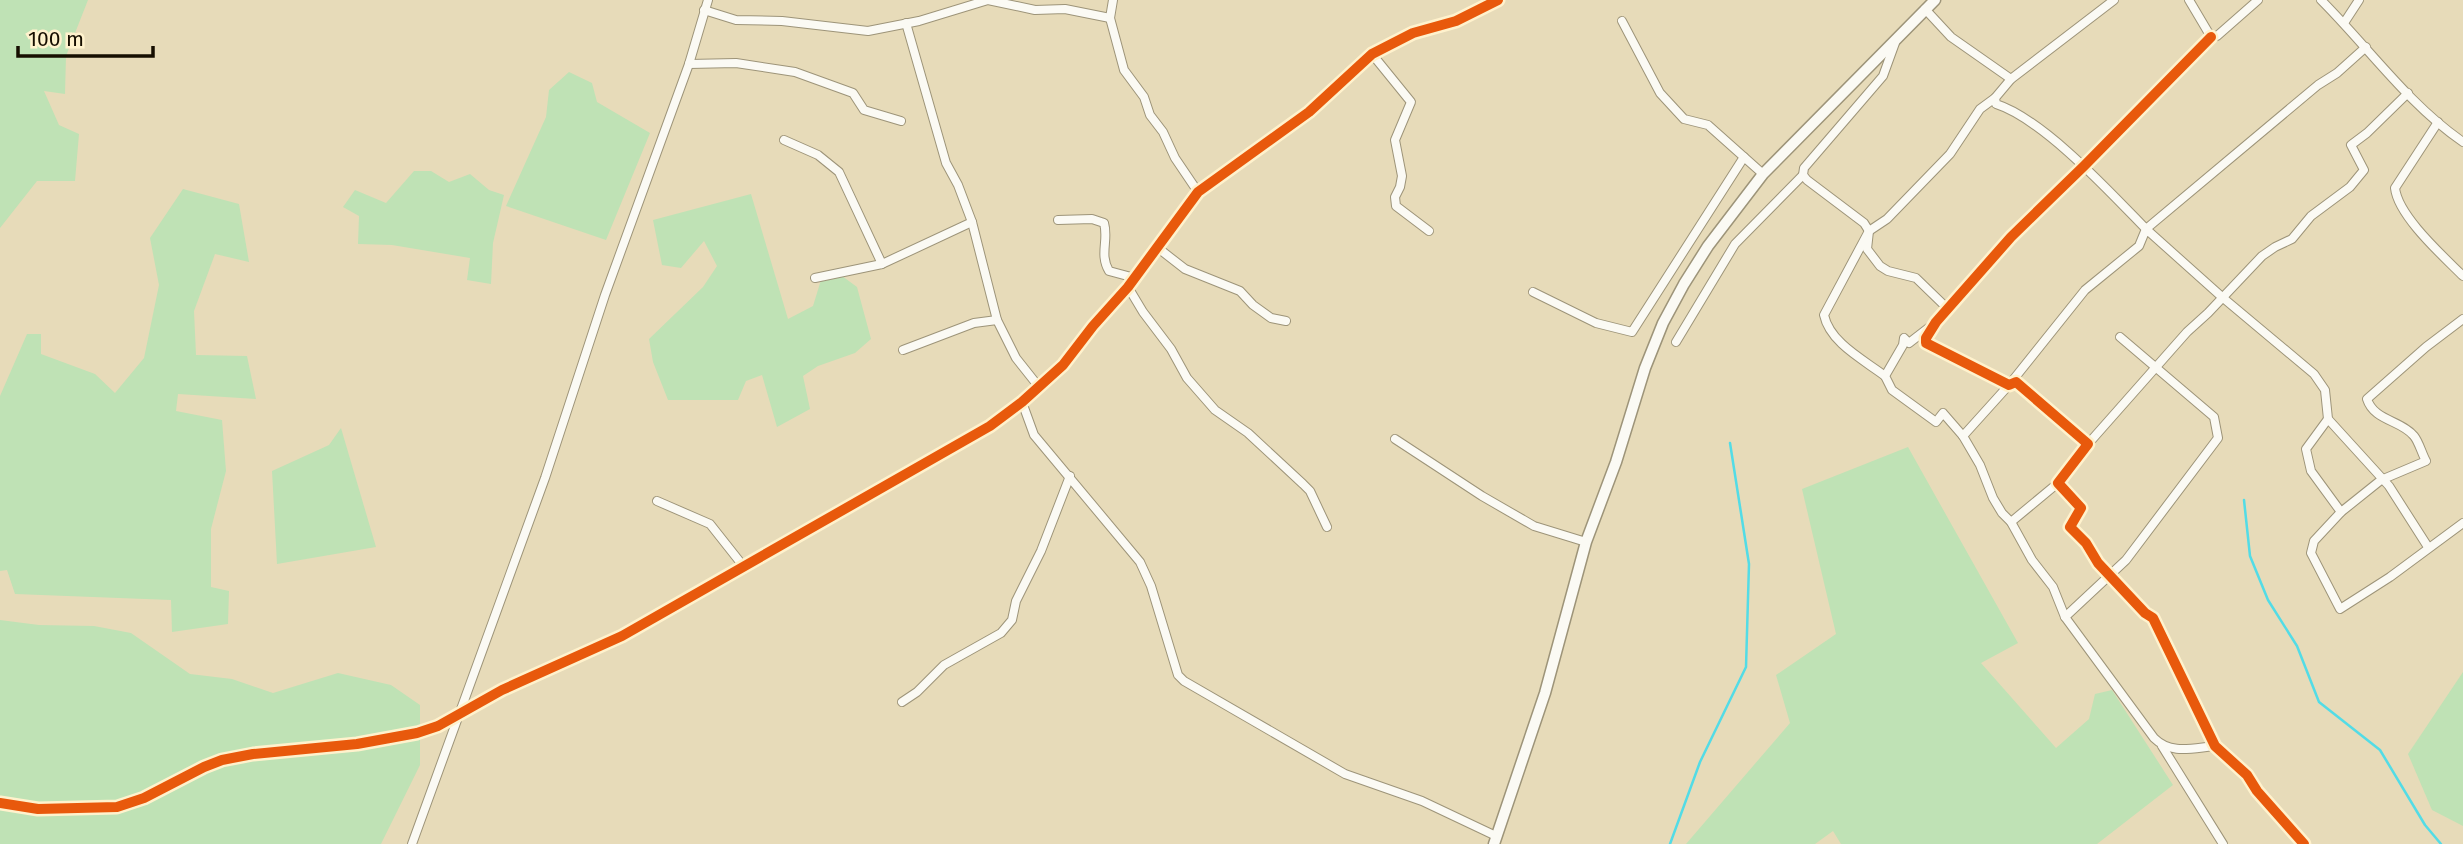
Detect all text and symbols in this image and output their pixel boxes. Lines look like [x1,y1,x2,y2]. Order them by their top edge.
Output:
scale bar [18,14,152,58]
text: 100 m [28,26,84,52]

